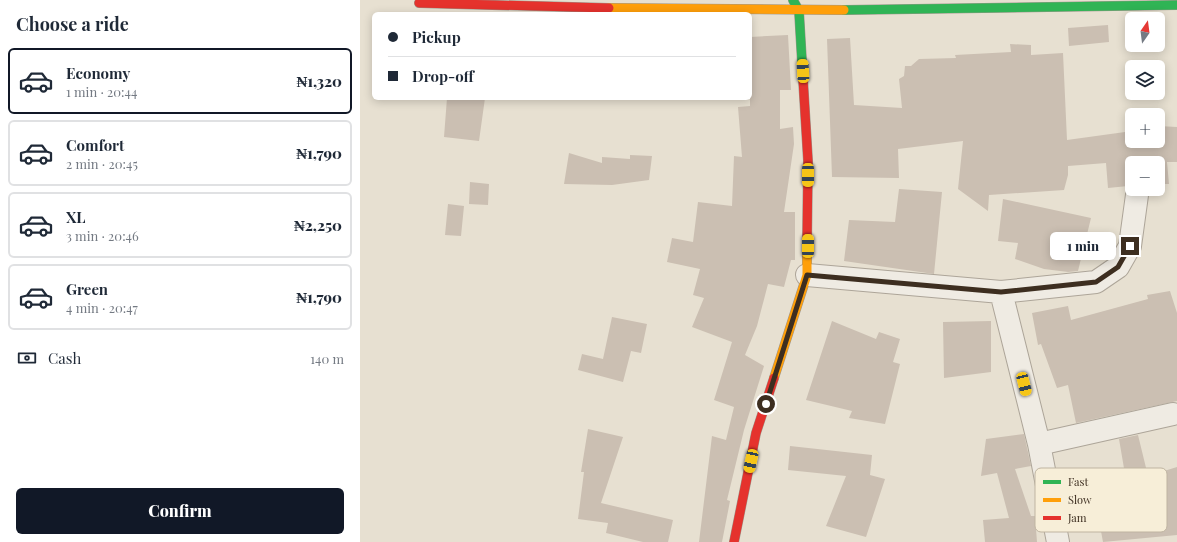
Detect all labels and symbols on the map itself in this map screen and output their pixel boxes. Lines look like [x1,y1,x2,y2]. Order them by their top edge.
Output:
north arrow [1125,12,1165,52]
car [796,59,810,83]
car [802,163,814,187]
callout: 1 min [1050,232,1116,260]
car [802,234,814,258]
route end [1121,237,1139,255]
car [1015,371,1033,397]
route start [757,395,775,413]
car [743,448,759,474]
legend [1035,468,1167,532]
text: Fast [1068,474,1088,489]
text: Slow [1068,492,1092,507]
text: Jam [1067,510,1087,525]

